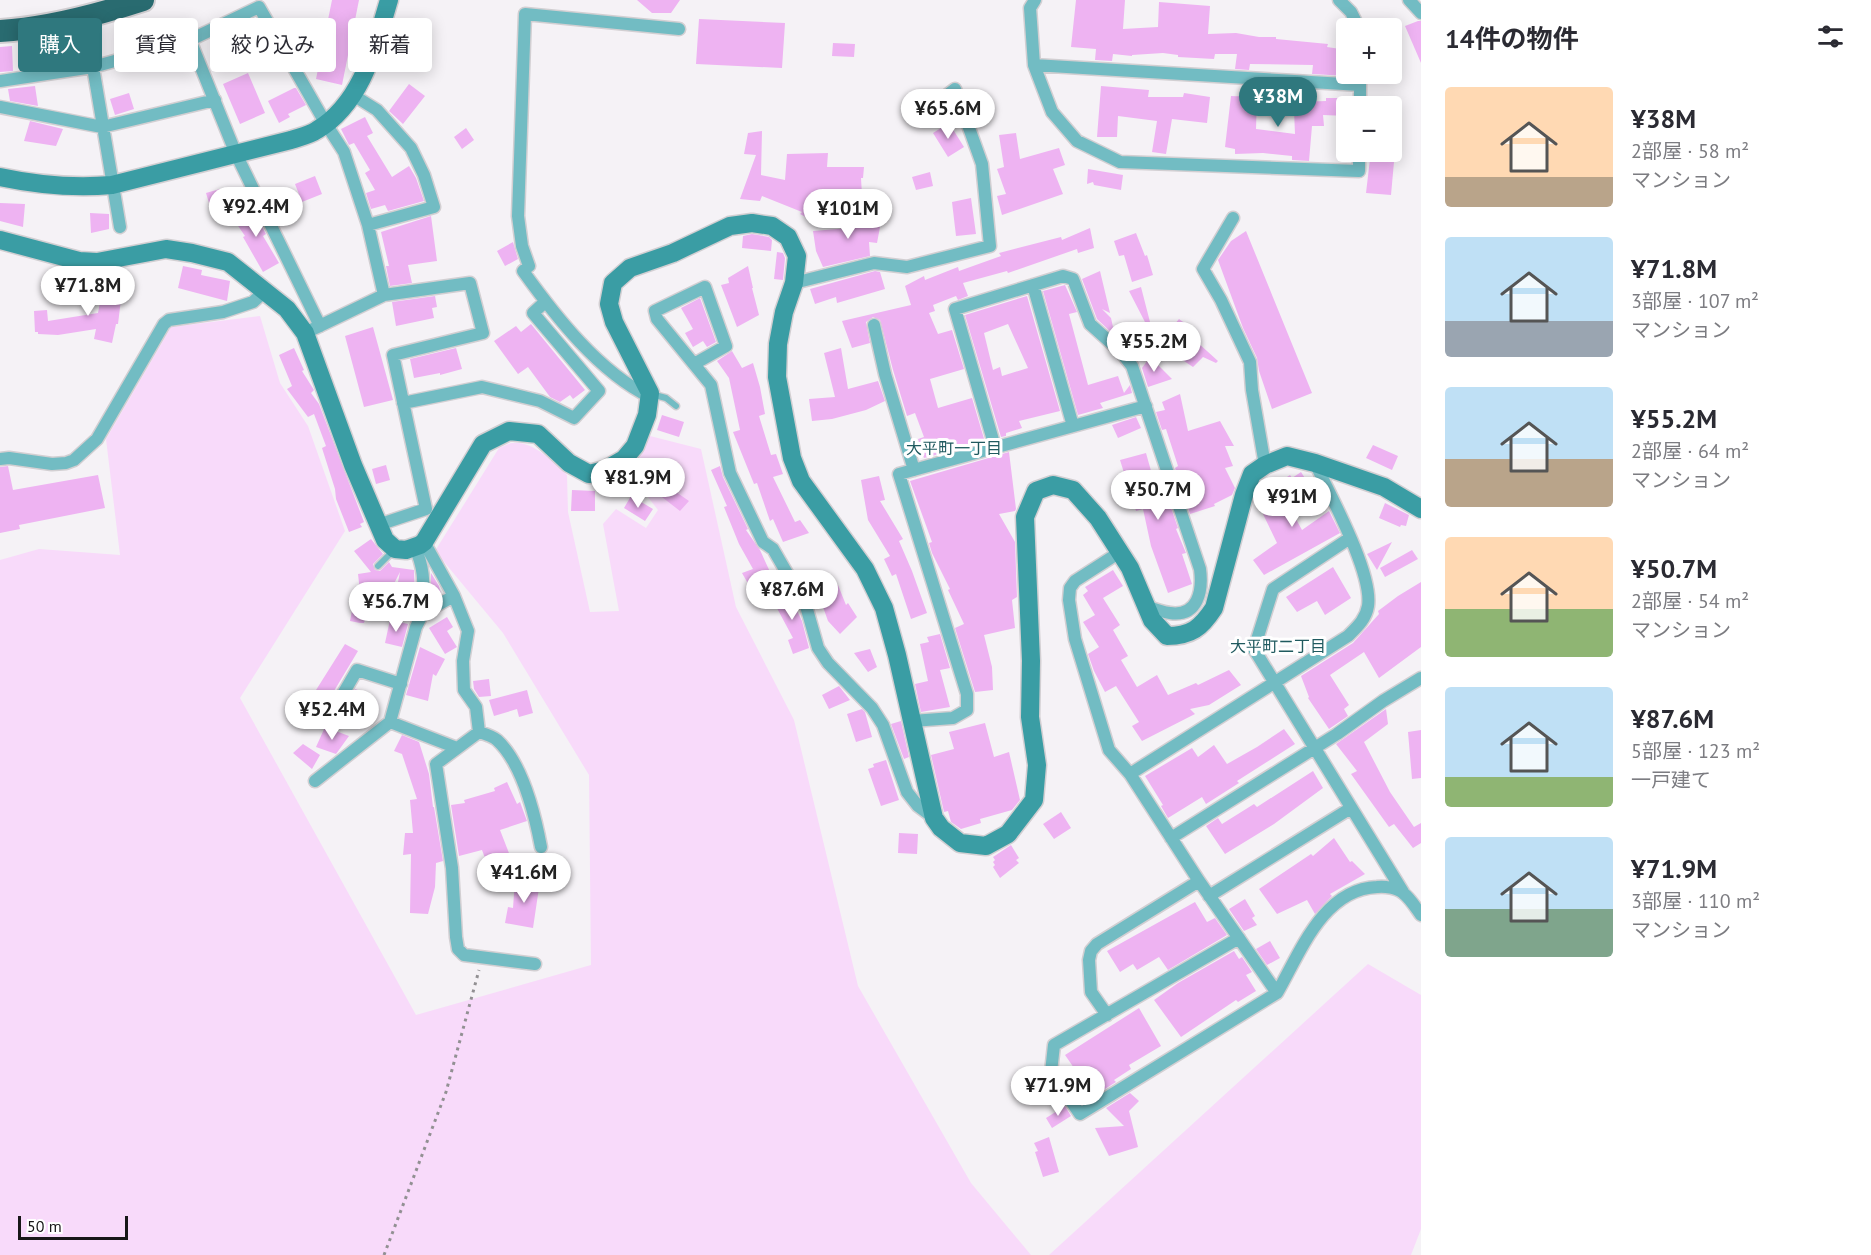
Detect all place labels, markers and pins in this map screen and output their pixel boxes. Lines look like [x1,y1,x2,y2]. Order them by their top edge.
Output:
pin: ¥38M [1242,77,1314,128]
pin: ¥65.6M [899,89,997,140]
pin: ¥92.4M [207,187,305,238]
pin: ¥101M [806,189,890,240]
pin: ¥71.8M [39,266,137,317]
pin: ¥55.2M [1105,322,1203,373]
pin: ¥81.9M [589,458,687,509]
pin: ¥50.7M [1109,470,1207,521]
pin: ¥91M [1256,477,1328,528]
pin: ¥87.6M [743,570,841,621]
pin: ¥56.7M [347,582,445,633]
pin: ¥52.4M [283,690,381,741]
pin: ¥41.6M [475,853,573,904]
pin: ¥71.9M [1009,1066,1107,1117]

